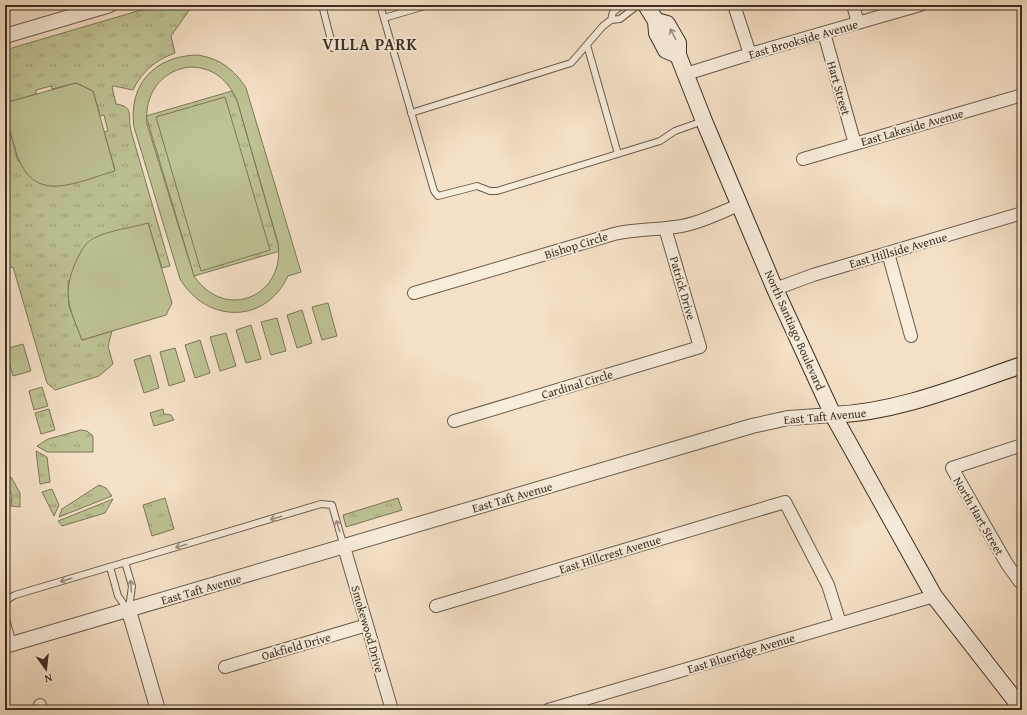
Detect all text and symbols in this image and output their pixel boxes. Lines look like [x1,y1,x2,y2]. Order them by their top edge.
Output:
street label: East Brookside Avenue [746,15,860,63]
one-way arrow [668,28,676,40]
district label: VILLA PARK [322,32,418,56]
street label: Hart Street [823,59,855,118]
street label: East Lakeside Avenue [859,104,966,150]
street label: Bishop Circle [542,227,610,263]
street label: East Hillside Avenue [847,228,949,272]
street label: Patrick Drive [666,254,700,322]
street label: North Santiago Boulevard [761,267,829,393]
street label: Cardinal Circle [539,365,615,403]
street label: East Taft Avenue [783,404,867,428]
street label: North Hart Street [950,473,1009,559]
street label: East Taft Avenue [470,477,555,517]
one-way arrow [269,515,282,522]
one-way arrow [334,520,341,533]
street label: East Hillcrest Avenue [557,530,663,578]
one-way arrow [174,543,187,550]
street label: East Taft Avenue [159,569,244,609]
one-way arrow [60,577,73,584]
one-way arrow [127,580,134,593]
street label: Smokewood Drive [347,583,389,675]
street label: Oakfield Drive [259,628,333,664]
street label: East Blueridge Avenue [685,628,797,677]
north arrow [26,649,66,689]
text: N [42,670,54,688]

